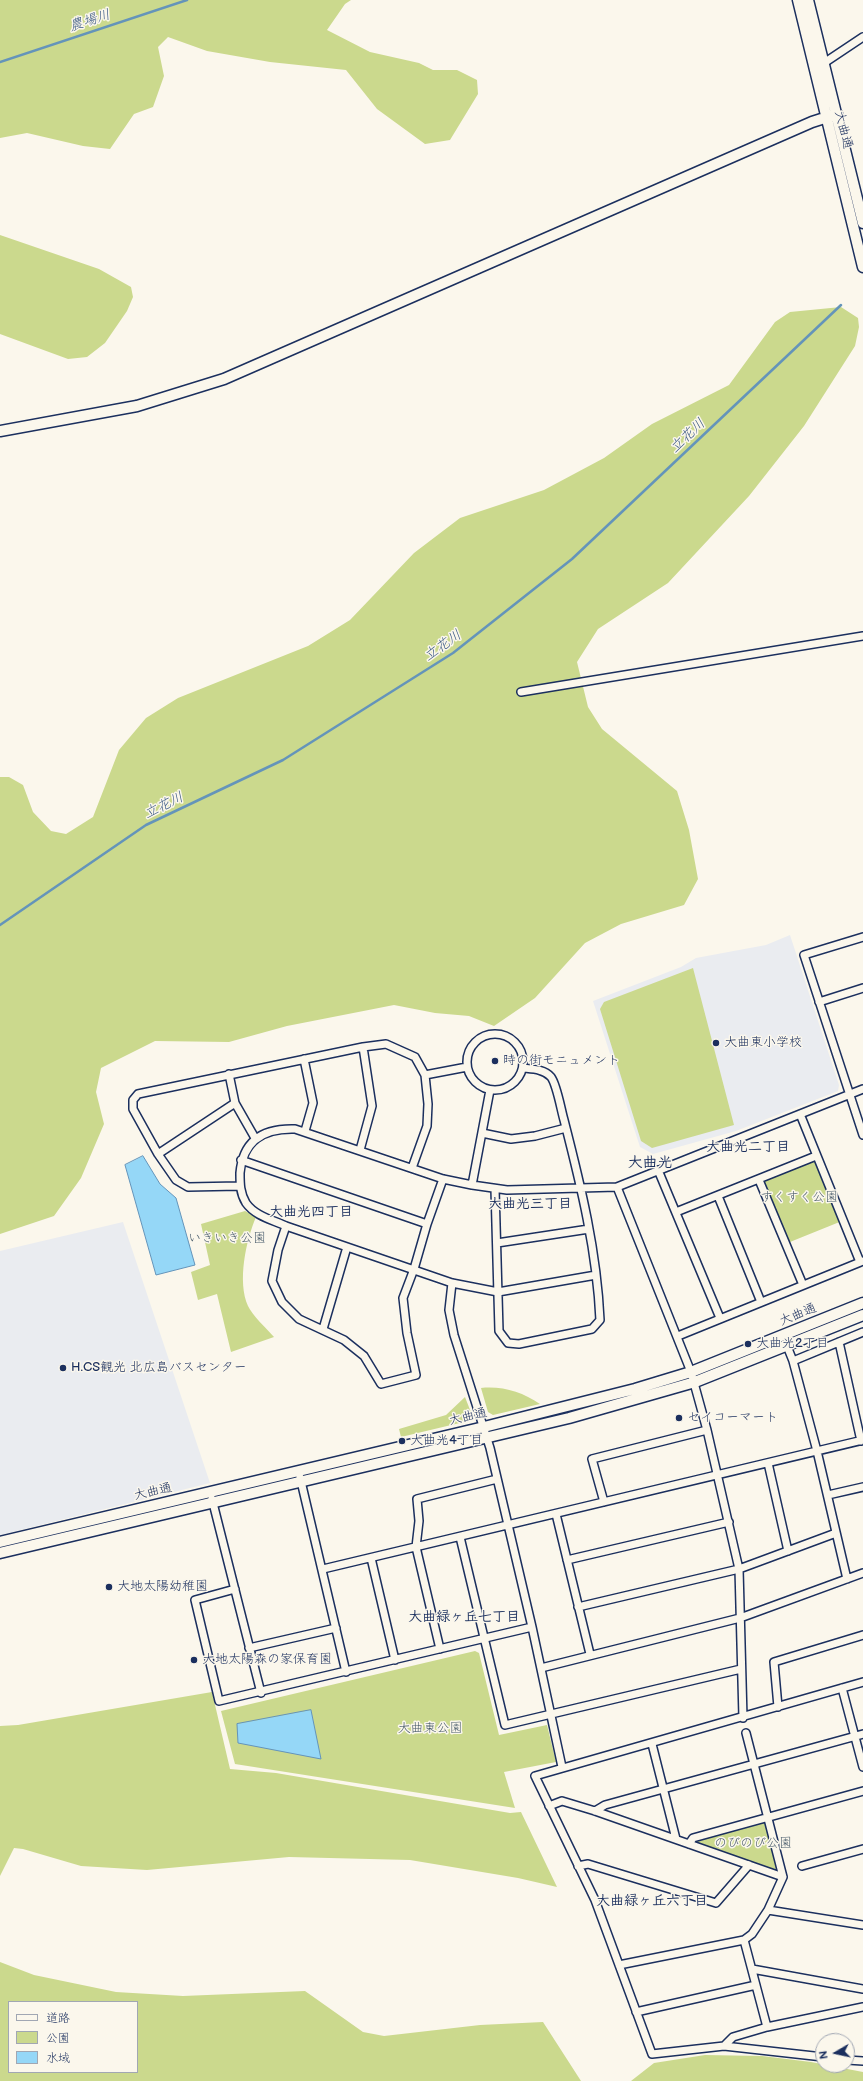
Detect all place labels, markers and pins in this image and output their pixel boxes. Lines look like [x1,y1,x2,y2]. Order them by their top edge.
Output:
place label: 大曲東小学校 [724,1035,802,1051]
marker: 大曲東小学校 [711,1038,721,1048]
place label: 時の街モニュメント [503,1053,620,1069]
marker: 時の街モニュメント [490,1056,500,1066]
place label: 大曲光2丁目 [756,1336,829,1352]
marker: 大曲光2丁目 [743,1339,753,1349]
place label: H.CS観光 北広島バスセンター [71,1360,247,1376]
marker: H.CS観光 北広島バスセンター [58,1363,68,1373]
place label: セイコーマート [687,1410,778,1426]
marker: セイコーマート [674,1413,684,1423]
place label: 大曲光4丁目 [410,1433,483,1449]
marker: 大曲光4丁目 [397,1436,407,1446]
place label: 大地太陽幼稚園 [117,1579,208,1595]
marker: 大地太陽幼稚園 [104,1582,114,1592]
place label: 大地太陽森の家保育園 [202,1652,332,1668]
marker: 大地太陽森の家保育園 [189,1655,199,1665]

